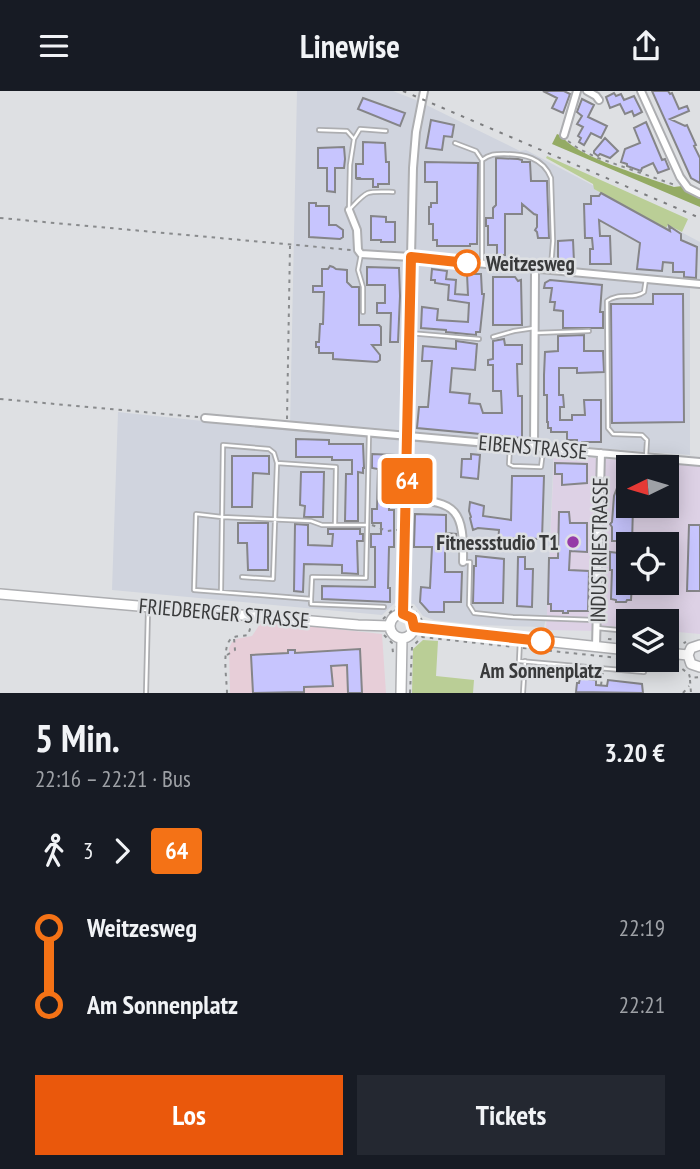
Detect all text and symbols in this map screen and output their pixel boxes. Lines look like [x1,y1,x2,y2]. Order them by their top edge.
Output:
text: Linewise [300,25,400,67]
icon: menu [35,27,73,65]
icon: share [627,27,665,65]
marker: Weitzesweg [454,250,480,276]
place label: Weitzesweg [485,250,575,277]
street label: EIBENSTRASSE [478,429,588,465]
north arrow [616,455,679,518]
map controls [616,455,679,672]
line badge: 64 [376,458,438,504]
text: 64 [396,465,418,496]
street label: INDUSTRIESTRASSE [584,477,614,623]
place label: Fitnessstudio T1 [436,529,559,556]
button: locate [616,532,679,595]
marker: Fitnessstudio T1 [565,534,581,550]
street label: FRIEDBERGER STRASSE [138,592,310,634]
button: layers [616,609,679,672]
marker: Am Sonnenplatz [528,628,554,654]
place label: Am Sonnenplatz [479,657,602,684]
text: 5 Min. [35,713,120,762]
text: 3.20 € [604,736,665,769]
text: 22:16 – 22:21 · Bus [35,764,191,793]
icon: walk [35,832,73,870]
icon: forward [103,832,141,870]
text: 64 [165,835,188,866]
text: 3 [83,836,93,865]
text: Weitzesweg [87,911,197,944]
text: 22:19 [619,913,665,942]
text: Am Sonnenplatz [87,988,238,1021]
text: 22:21 [619,990,665,1019]
button: Los [35,1075,343,1155]
button: Tickets [357,1075,665,1155]

